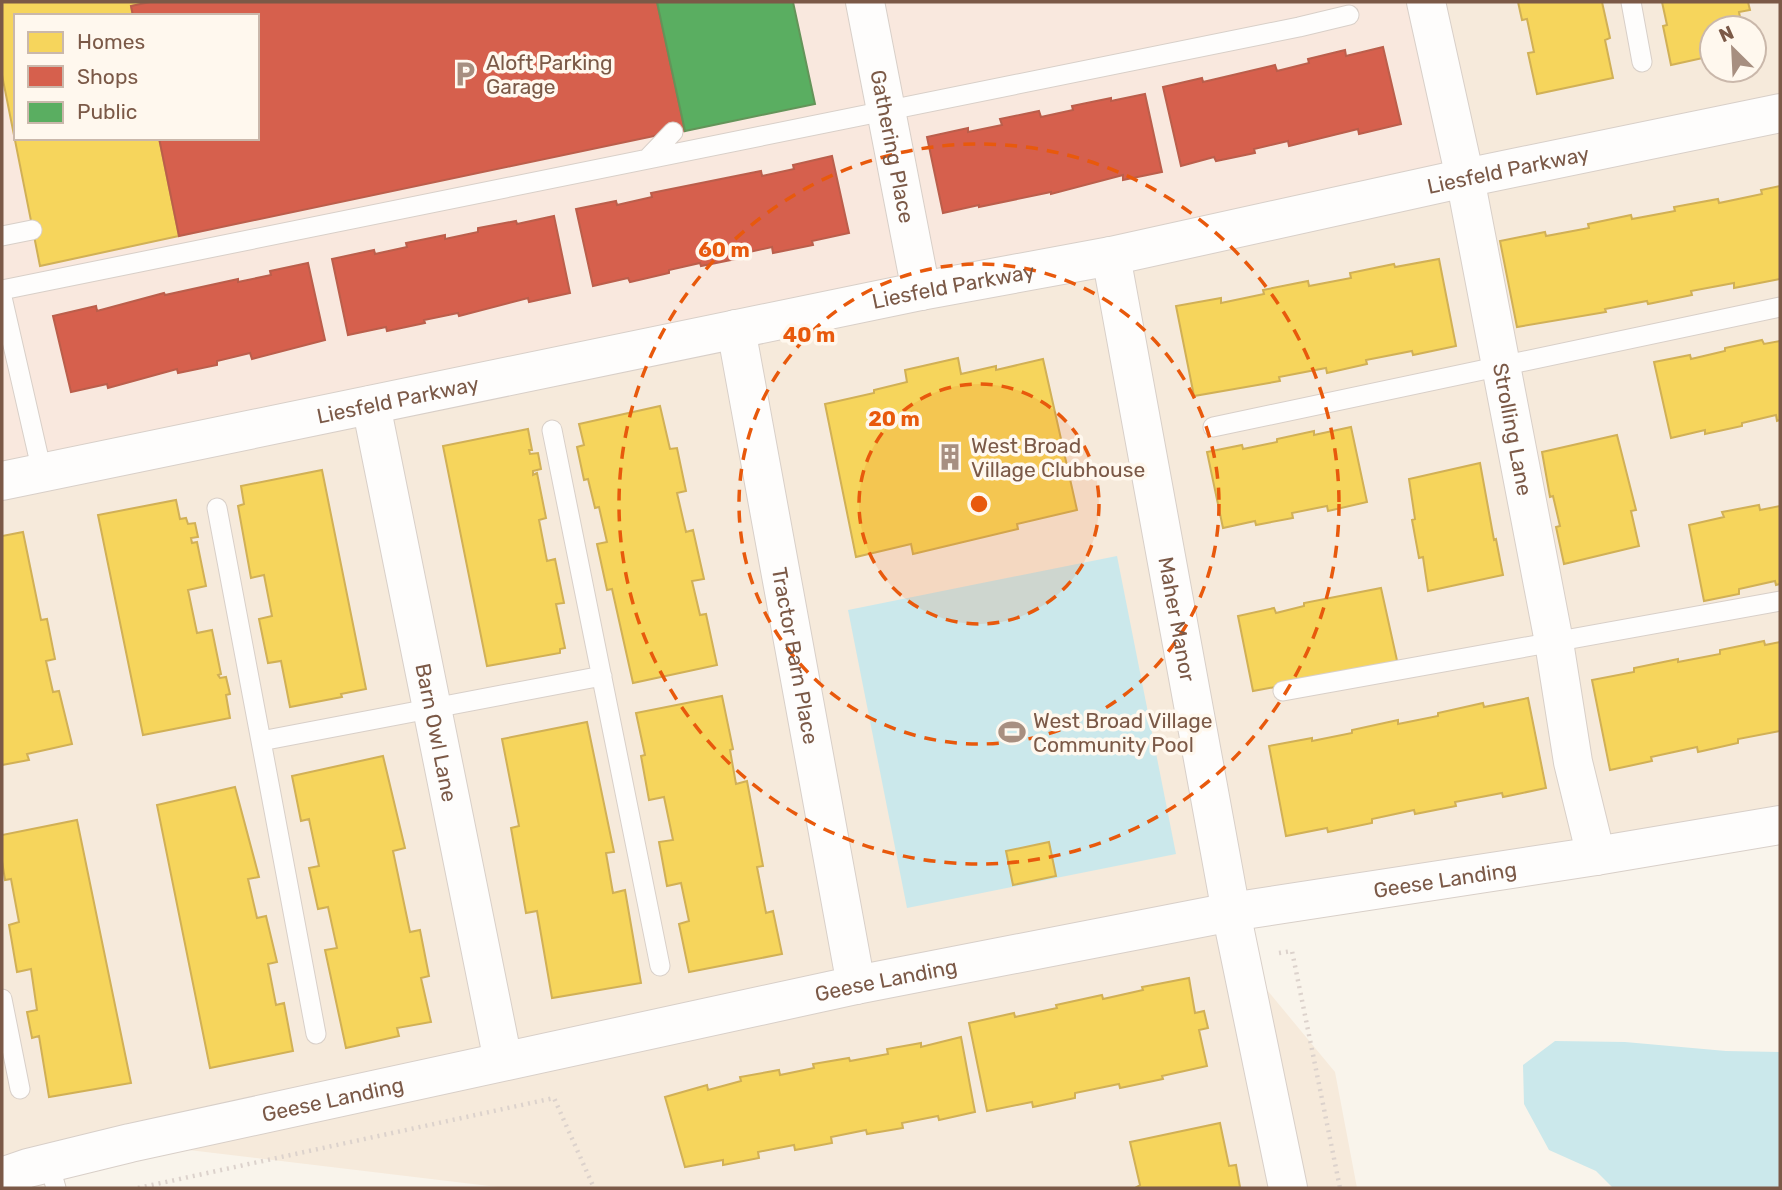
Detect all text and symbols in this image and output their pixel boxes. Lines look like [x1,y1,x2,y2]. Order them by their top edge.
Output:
legend [14,14,259,140]
north arrow [1698,14,1768,84]
text: N [1715,21,1737,47]
text: Homes [77,29,145,54]
place label: Aloft Parking Garage [486,50,613,99]
parking icon: Aloft Parking Garage [450,59,480,89]
text: Shops [77,64,138,89]
street label: Gathering Place [866,68,920,225]
text: Public [77,99,137,124]
street label: Liesfeld Parkway [1425,140,1592,199]
text: 60 m [698,237,750,262]
street label: Liesfeld Parkway [870,258,1037,313]
text: 40 m [783,322,835,347]
street label: Strolling Lane [1488,361,1538,498]
street label: Liesfeld Parkway [314,370,481,428]
text: 20 m [868,406,920,431]
place label: West Broad Village Clubhouse [971,433,1145,482]
building icon: West Broad Village Clubhouse [935,442,965,472]
centre of rings [967,492,991,516]
street label: Maher Manor [1154,554,1201,683]
street label: Tractor Barn Place [767,565,824,746]
street label: Barn Owl Lane [411,661,463,804]
place label: West Broad Village Community Pool [1033,708,1213,757]
sports icon: West Broad Village Community Pool [997,717,1027,747]
street label: Geese Landing [1372,856,1518,902]
street label: Geese Landing [813,953,959,1006]
street label: Geese Landing [259,1071,406,1126]

